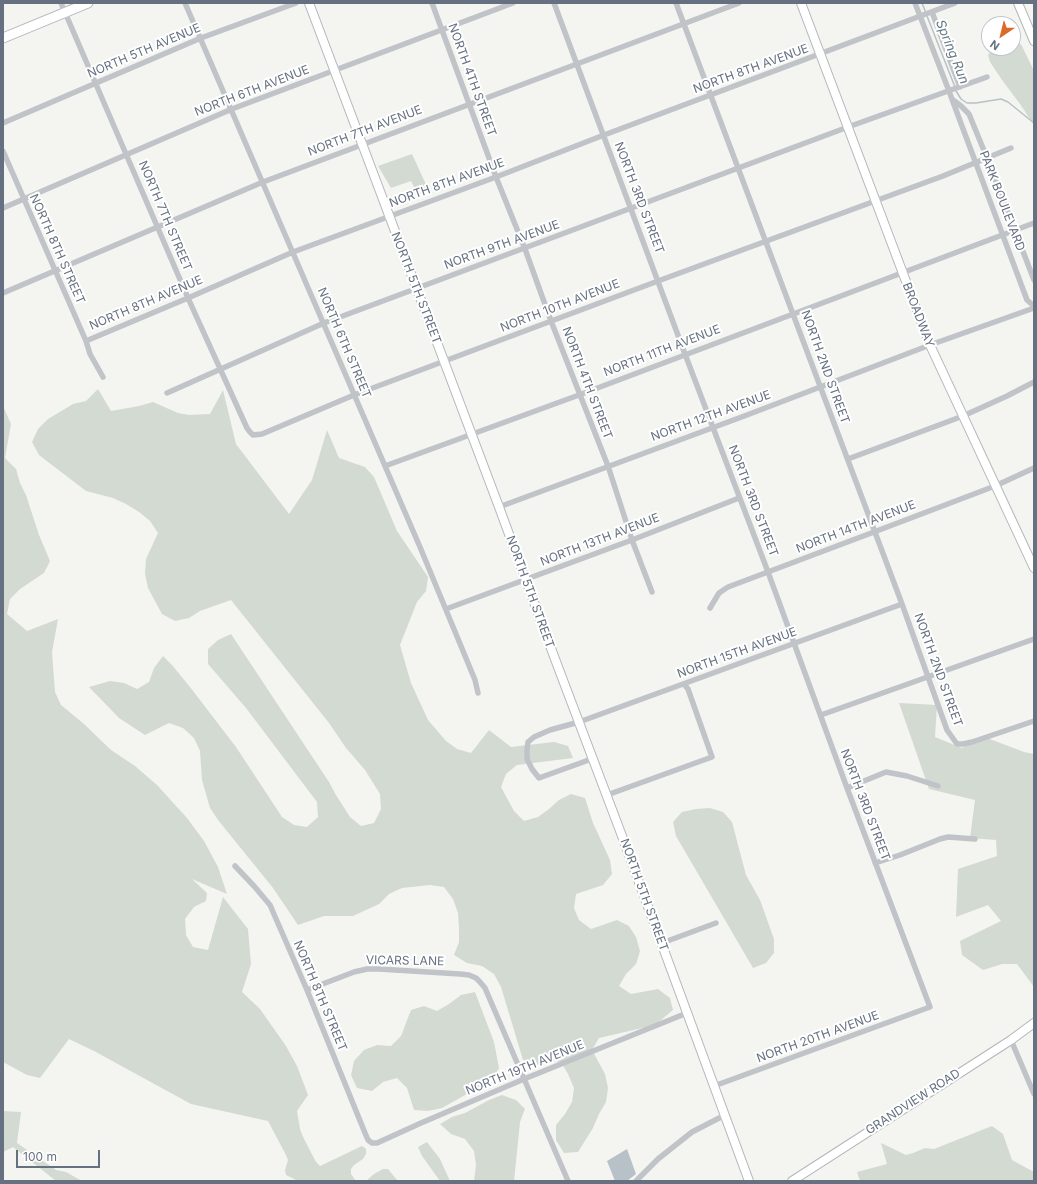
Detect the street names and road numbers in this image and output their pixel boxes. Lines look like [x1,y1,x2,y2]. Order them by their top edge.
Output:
street label: NORTH 5TH AVENUE [85,21,203,81]
street label: NORTH 4TH STREET [445,22,499,138]
street label: NORTH 8TH AVENUE [691,41,811,97]
street label: NORTH 6TH AVENUE [193,62,311,120]
street label: NORTH 7TH AVENUE [306,103,424,159]
street label: NORTH 3RD STREET [611,140,667,256]
street label: PARK BOULEVARD [976,149,1028,253]
street label: NORTH 8TH AVENUE [387,155,507,211]
street label: NORTH 7TH STREET [135,159,195,273]
street label: NORTH 8TH STREET [26,192,88,306]
street label: NORTH 9TH AVENUE [442,217,562,273]
street label: NORTH 5TH STREET [388,230,444,346]
street label: NORTH 8TH AVENUE [87,273,205,333]
street label: NORTH 10TH AVENUE [498,277,622,335]
street label: BROADWAY [899,281,937,349]
street label: NORTH 6TH STREET [314,286,374,400]
street label: NORTH 2ND STREET [798,308,852,426]
street label: NORTH 11TH AVENUE [602,322,722,380]
street label: NORTH 4TH STREET [559,325,615,441]
street label: NORTH 12TH AVENUE [649,388,773,444]
street label: NORTH 3RD STREET [725,443,781,559]
street label: NORTH 14TH AVENUE [794,498,918,556]
street label: NORTH 13TH AVENUE [538,511,662,569]
street label: NORTH 5TH STREET [503,534,557,650]
street label: NORTH 2ND STREET [911,611,965,729]
street label: NORTH 15TH AVENUE [675,625,799,681]
street label: NORTH 3RD STREET [837,747,893,863]
street label: NORTH 5TH STREET [617,837,671,953]
street label: NORTH 8TH STREET [290,939,350,1053]
street label: VICARS LANE [366,953,444,969]
street label: NORTH 20TH AVENUE [755,1008,881,1066]
street label: NORTH 19TH AVENUE [464,1038,586,1098]
street label: GRANDVIEW ROAD [863,1066,963,1138]

